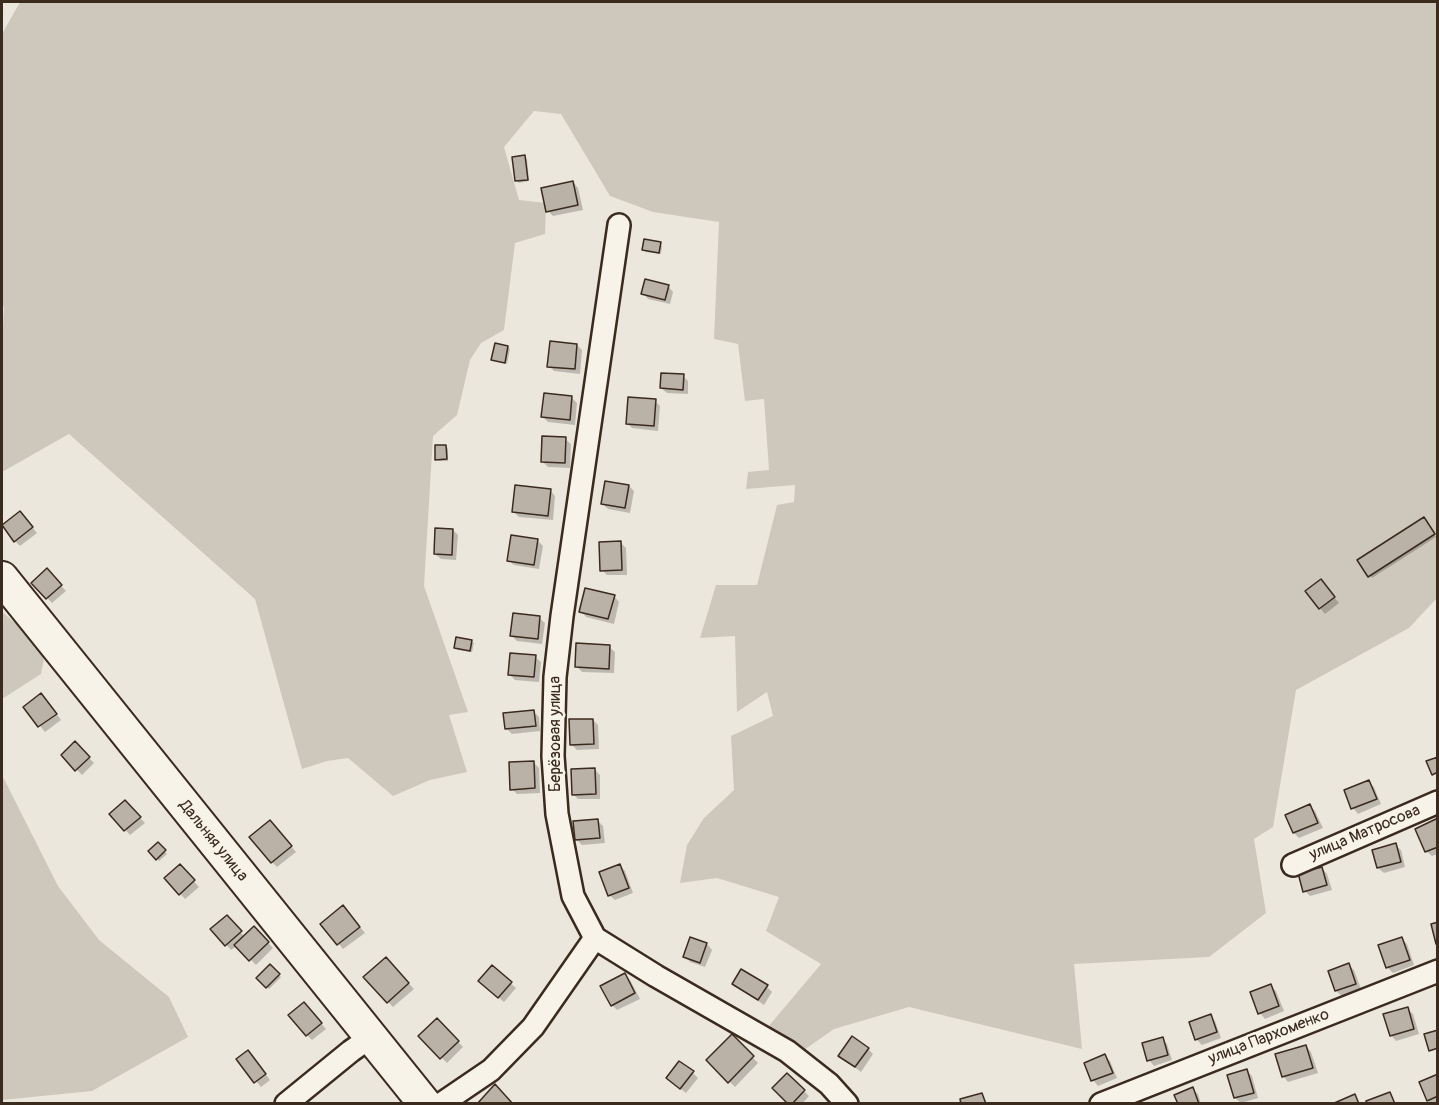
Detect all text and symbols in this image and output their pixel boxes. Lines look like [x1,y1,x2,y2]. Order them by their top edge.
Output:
street label: Берёзовая улица [546,676,566,792]
street label: Дальняя улица [174,796,252,886]
street label: улица Матросова [1307,801,1423,865]
street label: улица Пархоменко [1206,1005,1332,1069]

